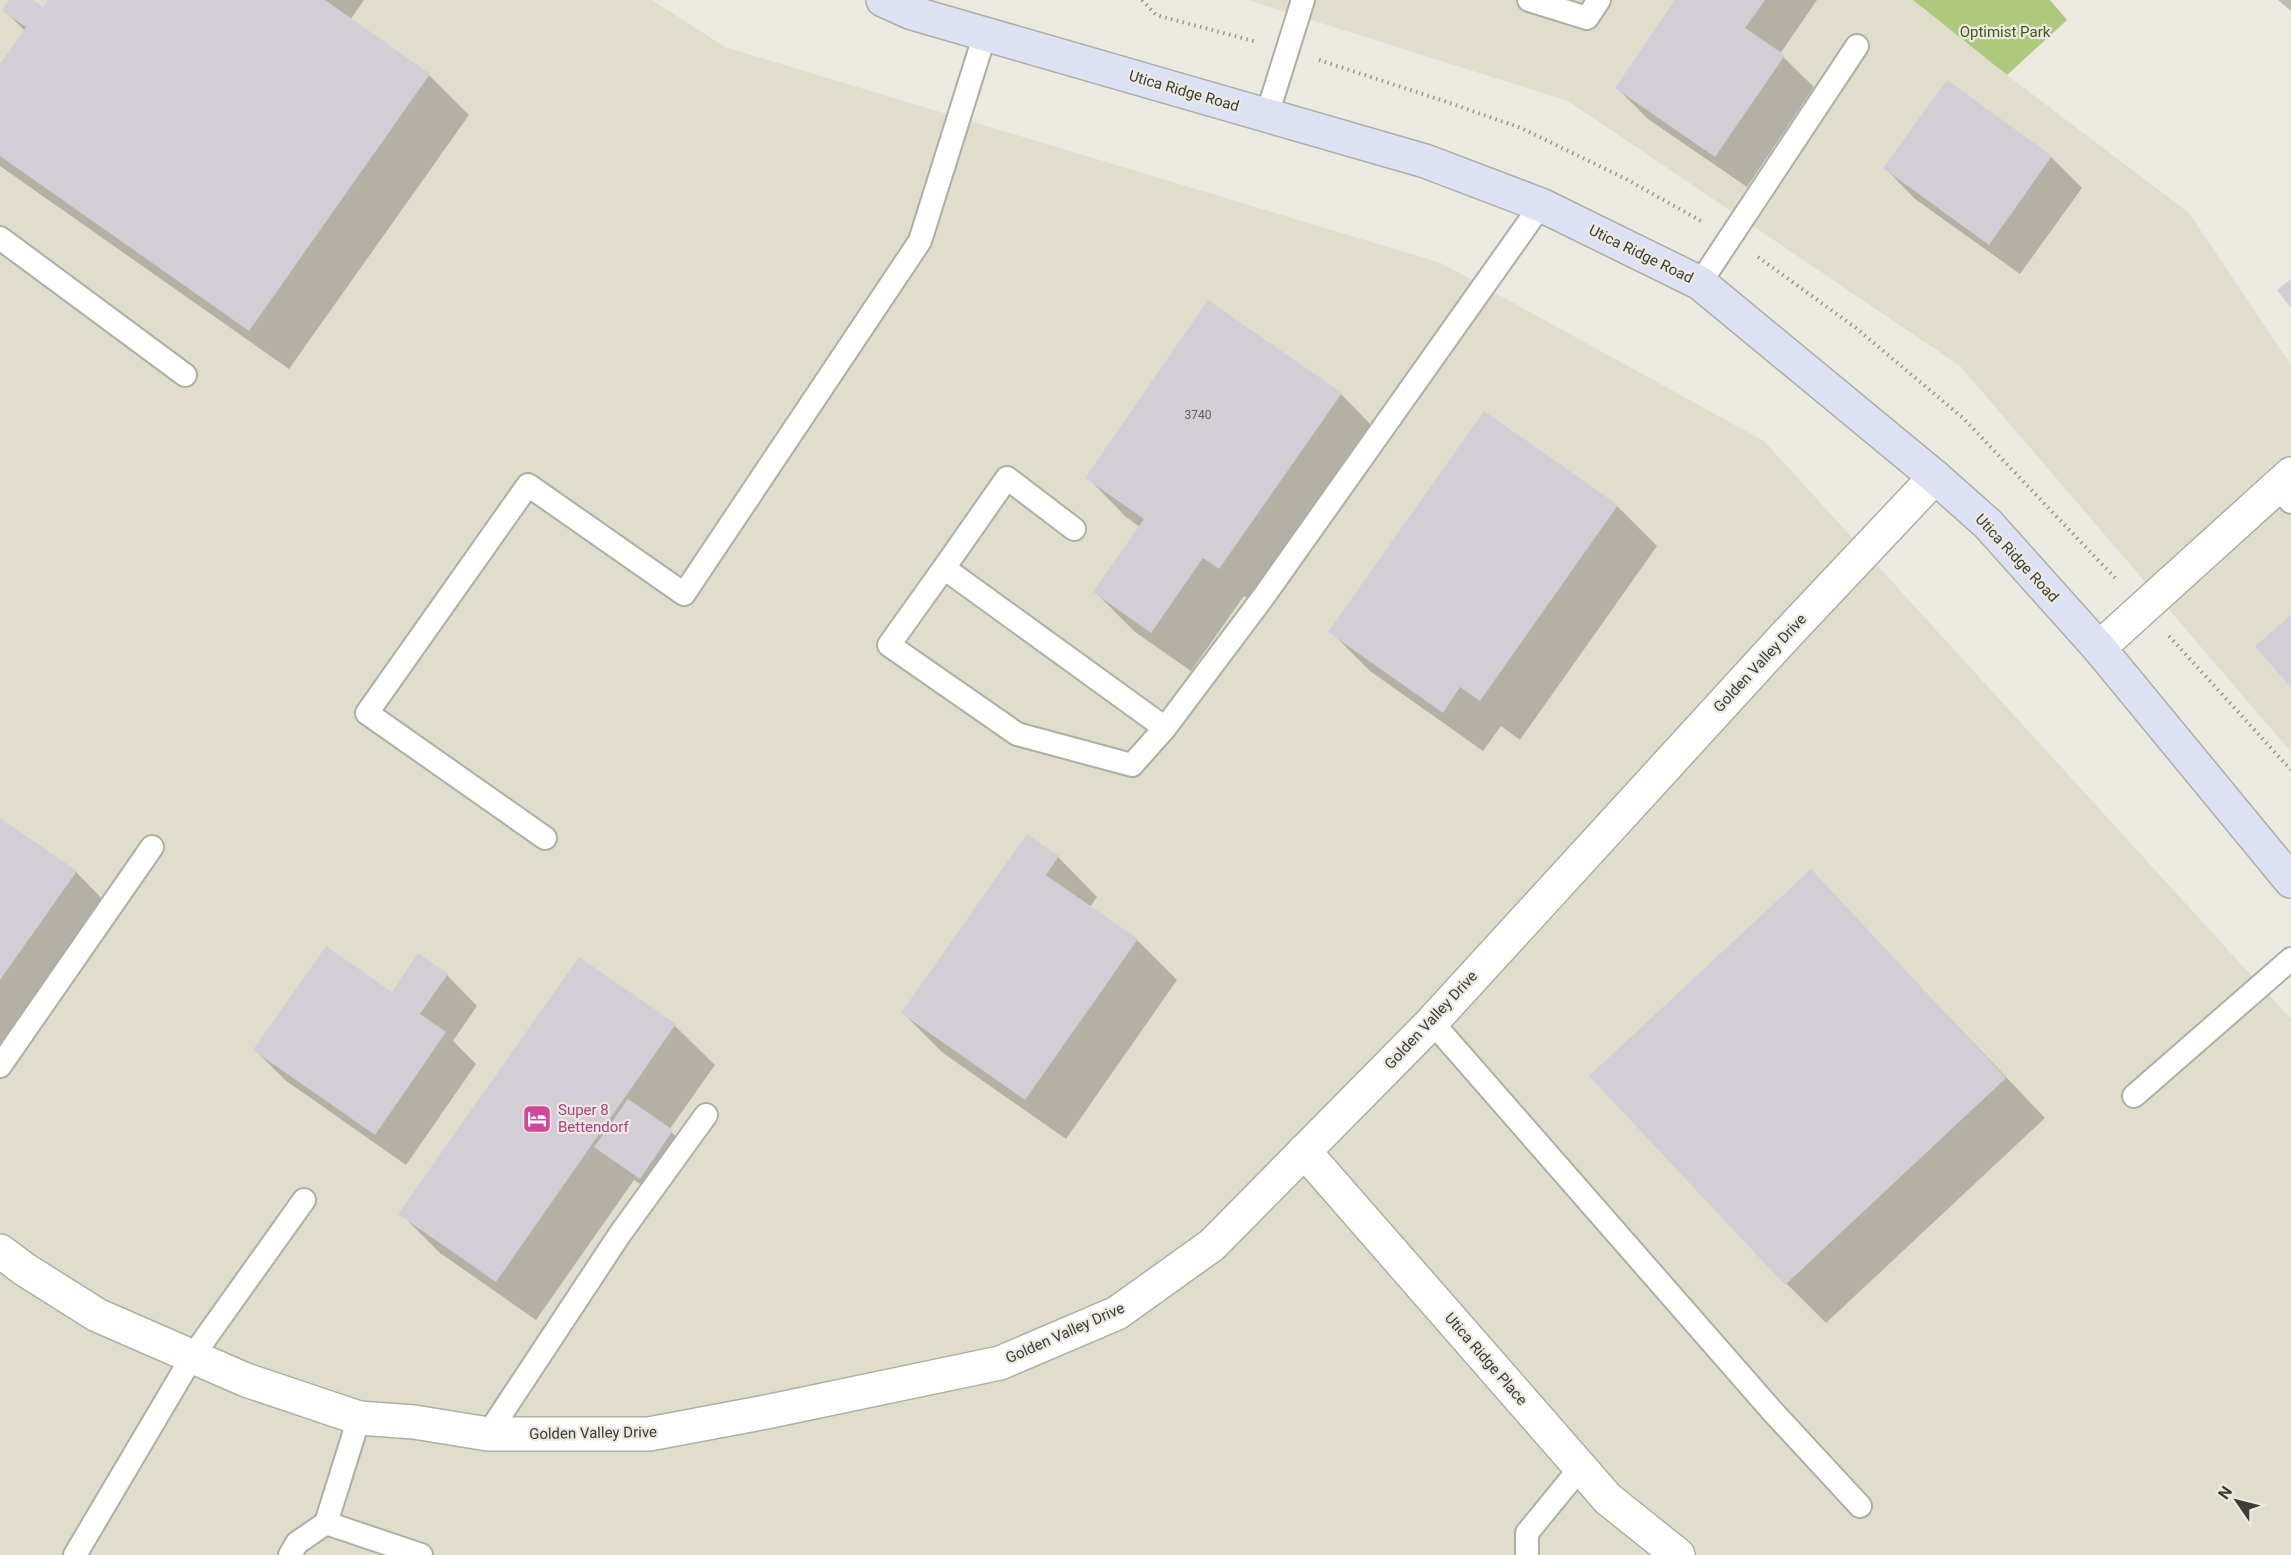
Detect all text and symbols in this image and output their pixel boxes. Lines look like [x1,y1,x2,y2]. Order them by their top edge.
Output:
park label: Optimist Park [1960,23,2051,41]
street label: Utica Ridge Road [1127,67,1241,115]
street label: Utica Ridge Road [1586,221,1696,287]
house number: 3740 [1185,408,1212,422]
street label: Utica Ridge Road [1972,510,2062,606]
street label: Golden Valley Drive [1710,610,1810,716]
street label: Golden Valley Drive [1381,967,1481,1073]
place label: Super 8 Bettendorf [558,1101,630,1136]
hotel icon: Super 8 Bettendorf [521,1103,553,1135]
street label: Golden Valley Drive [1003,1299,1127,1367]
street label: Utica Ridge Place [1441,1309,1531,1409]
street label: Golden Valley Drive [529,1423,657,1443]
north arrow [2207,1471,2267,1531]
text: N [2214,1483,2236,1503]

